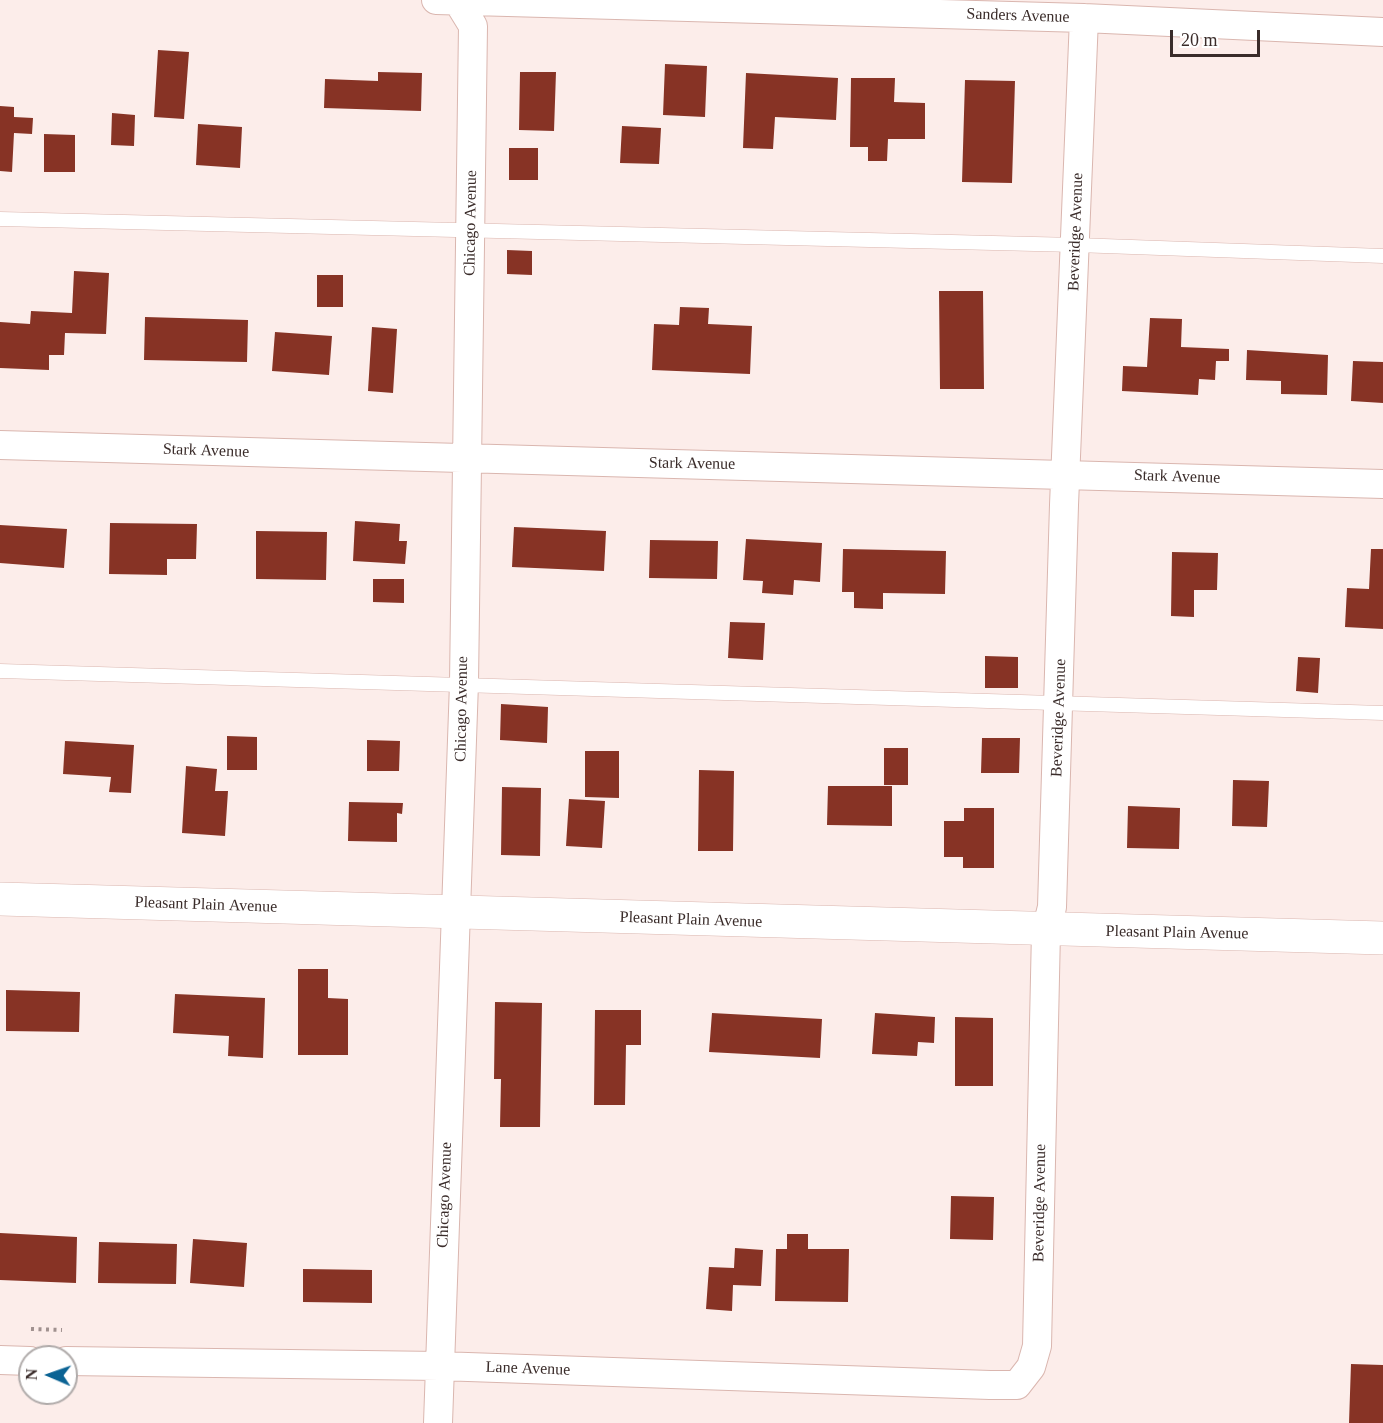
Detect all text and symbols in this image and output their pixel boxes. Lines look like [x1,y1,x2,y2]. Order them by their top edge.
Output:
street label: Sanders Avenue [966,5,1070,27]
scale bar [1173,18,1263,56]
text: 20 m [1181,30,1218,50]
street label: Chicago Avenue [460,170,482,276]
street label: Beveridge Avenue [1064,173,1088,291]
street label: Stark Avenue [163,440,249,462]
street label: Stark Avenue [649,454,735,474]
street label: Stark Avenue [1134,466,1220,488]
street label: Chicago Avenue [451,656,473,762]
street label: Beveridge Avenue [1047,659,1071,777]
street label: Pleasant Plain Avenue [134,893,278,917]
street label: Pleasant Plain Avenue [619,908,763,932]
street label: Pleasant Plain Avenue [1105,922,1249,944]
street label: Chicago Avenue [434,1142,456,1248]
street label: Beveridge Avenue [1029,1144,1051,1262]
north arrow [18,1345,78,1405]
street label: Lane Avenue [485,1358,571,1380]
text: N [23,1368,40,1380]

